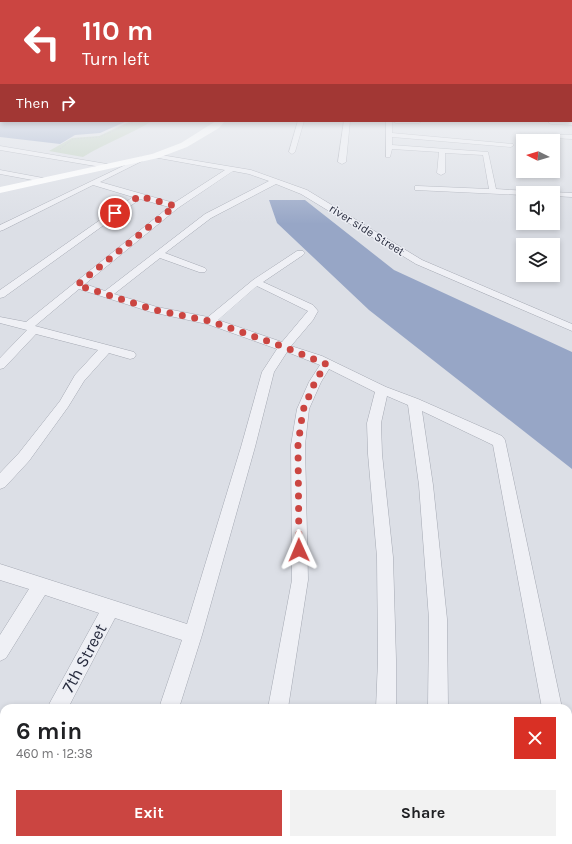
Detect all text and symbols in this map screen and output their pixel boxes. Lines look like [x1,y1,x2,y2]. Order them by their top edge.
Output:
text: 110 m [82,14,153,47]
icon: left [16,16,68,68]
text: Turn left [82,48,150,70]
icon: right [57,92,79,114]
text: Then [16,94,49,112]
north arrow [516,134,560,178]
map controls [516,134,560,282]
button: sound [516,186,560,230]
pin [98,196,132,230]
street label: river side Street [327,201,408,259]
icon: arrive [104,202,126,224]
button: layers [516,238,560,282]
position arrow [278,529,320,571]
street label: 7th Street [57,620,111,696]
text: 6 min [16,717,82,745]
button: close [514,717,556,759]
text: 460 m · 12:38 [16,746,93,761]
button: Exit [16,790,282,836]
button: Share [290,790,556,836]

